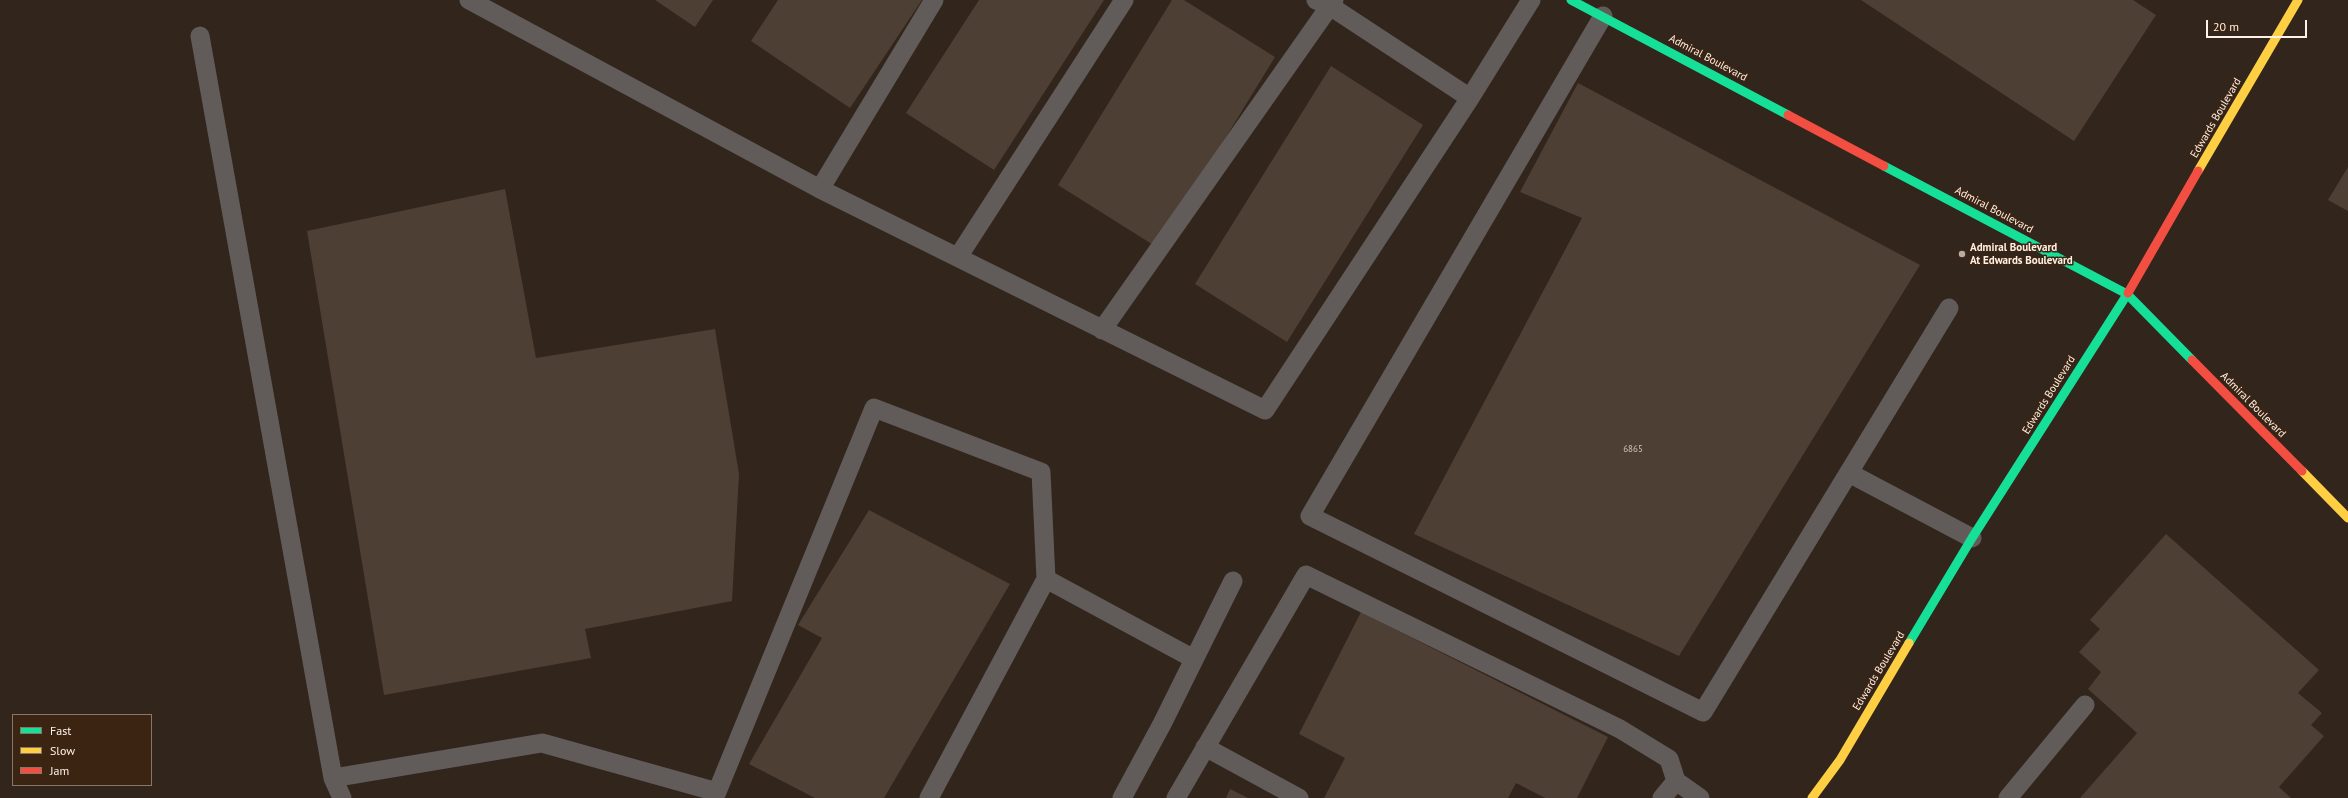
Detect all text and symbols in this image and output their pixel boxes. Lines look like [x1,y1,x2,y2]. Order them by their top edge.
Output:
scale bar [2208,12,2309,38]
text: 20 m [2213,19,2239,34]
street label: Admiral Boulevard [1667,32,1749,84]
street label: Edwards Boulevard [2188,76,2244,160]
street label: Admiral Boulevard [1953,184,2035,236]
place label: Admiral Boulevard At Edwards Boulevard [1970,241,2073,267]
marker: Admiral Boulevard At Edwards Boulevard [1957,249,1967,259]
street label: Edwards Boulevard [2020,353,2078,437]
street label: Admiral Boulevard [2218,370,2288,440]
house number: 6865 [1623,444,1643,454]
street label: Edwards Boulevard [1850,629,1908,713]
legend [12,714,152,786]
text: Fast [50,723,71,738]
text: Slow [50,743,75,758]
text: Jam [50,763,69,778]

